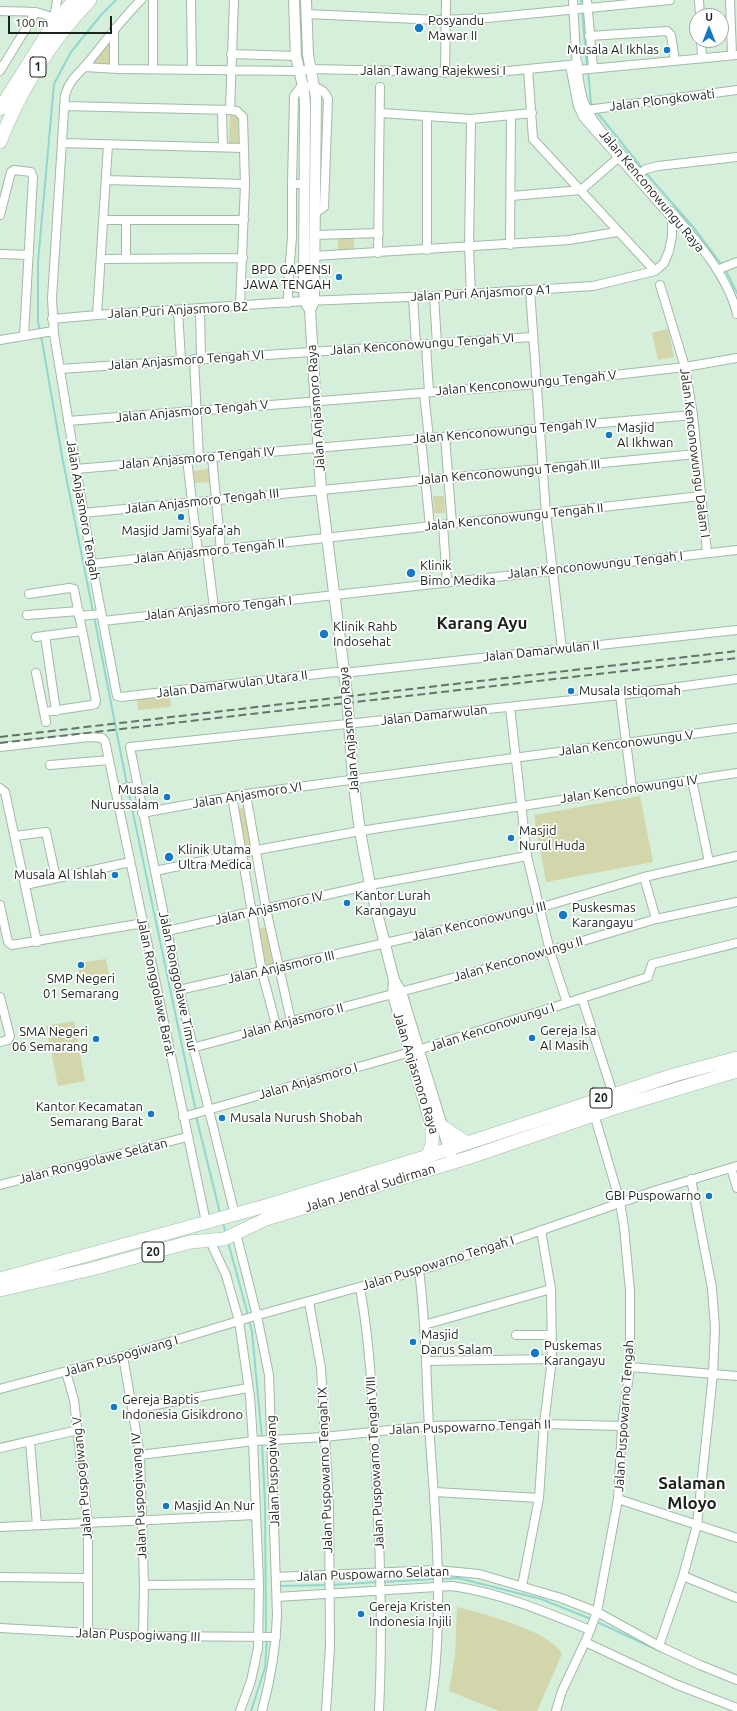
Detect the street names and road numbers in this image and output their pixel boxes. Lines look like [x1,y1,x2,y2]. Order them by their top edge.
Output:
road number: 1 [30,57,46,77]
street label: Jalan Tawang Rajekwesi I [360,63,506,79]
street label: Jalan Plongkowati [608,86,716,114]
street label: Jalan Kenconowungu Raya [596,127,708,255]
street label: Jalan Puri Anjasmoro A1 [410,282,552,304]
street label: Jalan Puri Anjasmoro B2 [107,299,249,321]
street label: Jalan Kenconowungu Tengah VI [329,330,515,358]
street label: Jalan Anjasmoro Raya [304,344,328,472]
street label: Jalan Anjasmoro Tengah VI [107,347,265,373]
street label: Jalan Kenconowungu Tengah V [435,367,617,399]
street label: Jalan Kenconowungu Dalam I [677,367,713,539]
street label: Jalan Anjasmoro Tengah V [115,397,269,425]
street label: Jalan Kenconowungu Tengah IV [412,415,598,447]
street label: Jalan Anjasmoro Tengah [63,439,103,581]
street label: Jalan Anjasmoro Tengah IV [118,443,276,473]
street label: Jalan Kenconowungu Tengah III [417,456,601,488]
street label: Jalan Anjasmoro Tengah III [124,485,280,517]
street label: Jalan Kenconowungu Tengah II [424,500,604,534]
street label: Jalan Anjasmoro Tengah II [133,535,285,567]
street label: Jalan Kenconowungu Tengah I [506,548,684,582]
street label: Jalan Anjasmoro Tengah I [143,592,293,624]
street label: Jalan Damarwulan II [482,637,600,665]
street label: Jalan Anjasmoro Raya [336,666,362,794]
street label: Jalan Damarwulan Utara II [155,667,309,701]
street label: Jalan Damarwulan [380,702,488,728]
street label: Jalan Kenconowungu V [558,727,694,759]
street label: Jalan Kenconowungu IV [559,772,699,806]
street label: Jalan Anjasmoro VI [191,779,303,811]
street label: Jalan Anjasmoro IV [213,888,325,928]
street label: Jalan Kenconowungu III [410,898,548,944]
street label: Jalan Ronggolawe Timur [155,910,201,1054]
street label: Jalan Ronggolawe Barat [134,916,178,1058]
street label: Jalan Kenconowungu II [451,933,585,985]
street label: Jalan Anjasmoro III [226,947,336,987]
street label: Jalan Kenconowungu I [427,999,557,1055]
street label: Jalan Anjasmoro II [239,1000,345,1042]
street label: Jalan Anjasmoro Raya [390,1010,442,1136]
street label: Jalan Anjasmoro I [257,1059,359,1103]
road number: 20 [590,1088,612,1108]
street label: Jalan Ronggolawe Selatan [17,1135,169,1187]
street label: Jalan Jendral Sudirman [303,1161,437,1215]
street label: Jalan Puspowarno Tengah I [360,1232,516,1294]
road number: 20 [142,1242,164,1262]
street label: Jalan Puspogiwang I [62,1332,180,1380]
street label: Jalan Puspowarno Tengah [611,1340,637,1492]
street label: Jalan Puspowarno Tengah VIII [363,1376,387,1550]
street label: Jalan Puspowarno Tengah IX [314,1387,336,1553]
street label: Jalan Puspogiwang [263,1415,283,1527]
street label: Jalan Puspogiwang V [69,1416,95,1540]
street label: Jalan Puspowarno Tengah II [389,1416,551,1438]
street label: Jalan Puspogiwang IV [128,1432,150,1560]
street label: Jalan Puspowarno Selatan [296,1564,450,1584]
street label: Jalan Puspogiwang III [75,1625,201,1645]

